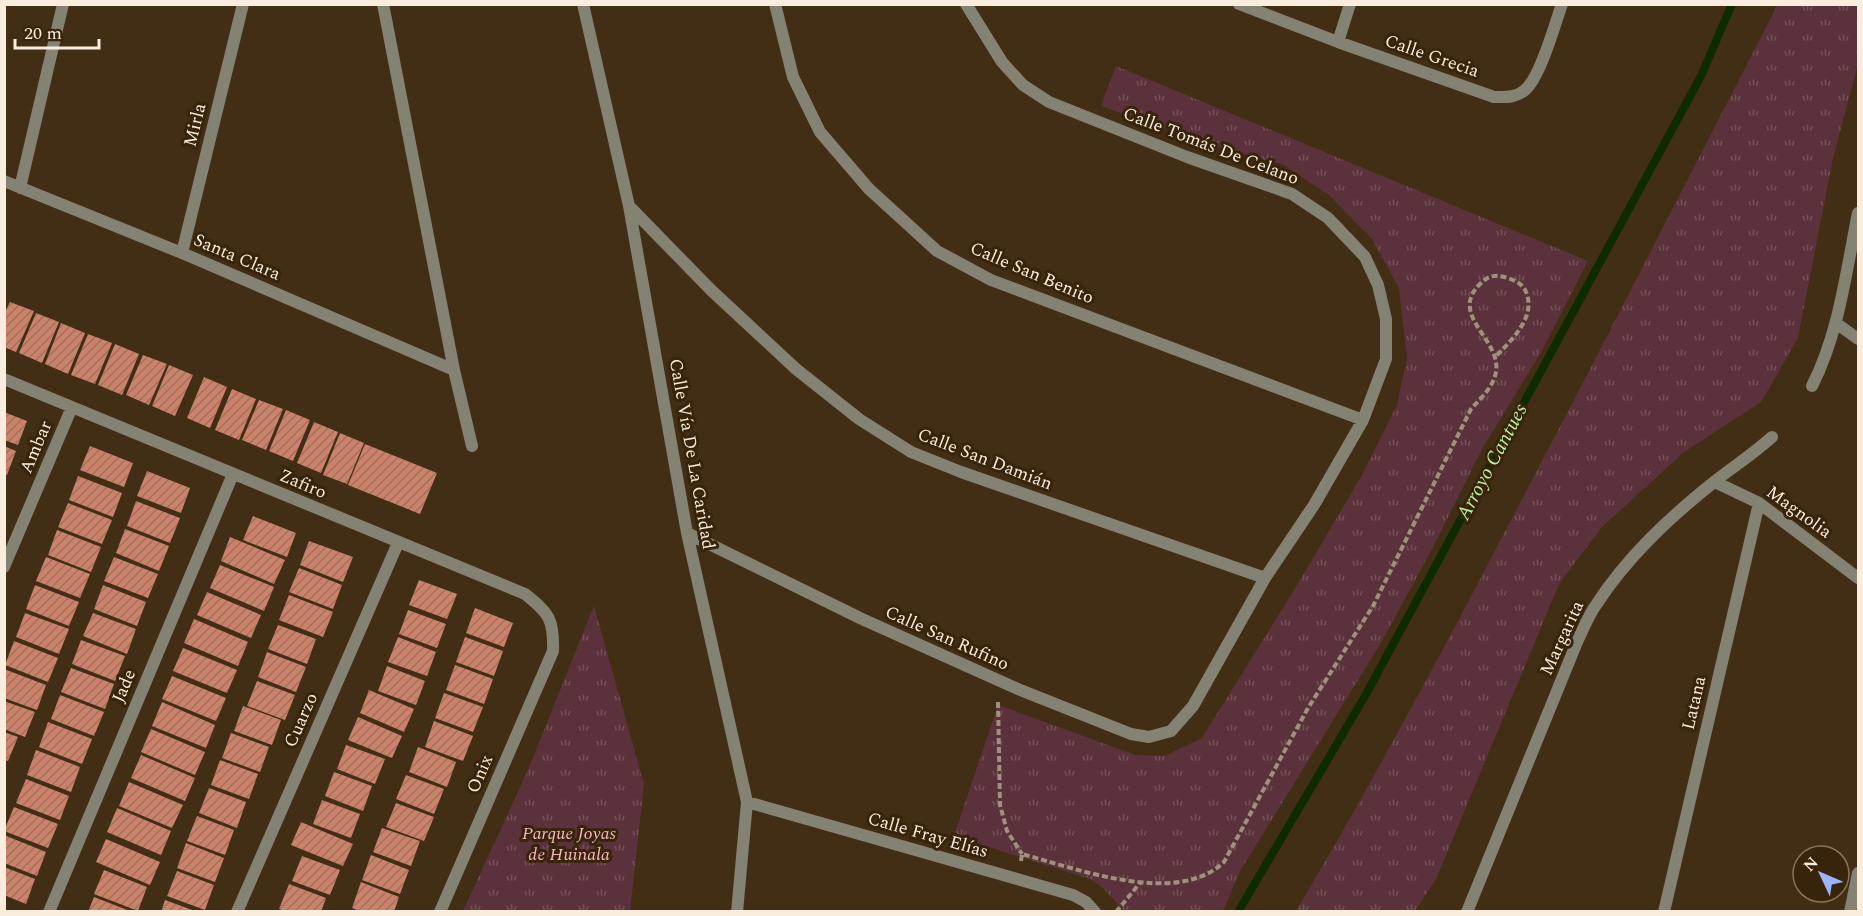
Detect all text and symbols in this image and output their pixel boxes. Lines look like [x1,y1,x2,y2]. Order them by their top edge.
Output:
scale bar [15,12,99,50]
text: 20 m [24,20,62,47]
street label: Calle Grecia [1381,27,1483,85]
street label: Mirla [177,100,213,150]
street label: Calle Tomás De Celano [1119,100,1303,192]
street label: Santa Clara [189,227,285,288]
street label: Calle San Benito [966,235,1098,311]
street label: Calle Vía De La Caridad [662,356,722,552]
water label: Arroyo Cantues [1448,398,1535,526]
street label: Ambar [13,416,59,478]
street label: Calle San Damián [914,421,1056,497]
street label: Zafiro [275,462,331,506]
street label: Magnolia [1761,479,1838,545]
street label: Margarita [1533,596,1591,680]
street label: Calle San Rufino [881,599,1013,677]
street label: Jade [105,665,143,707]
street label: Latana [1675,673,1713,733]
street label: Cuarzo [277,688,325,752]
street label: Onix [460,750,500,797]
street label: Calle Fray Elías [864,805,992,865]
park label: Parque Joyas de Huinala [522,820,617,868]
north arrow [1791,844,1851,904]
text: N [1798,851,1824,877]

